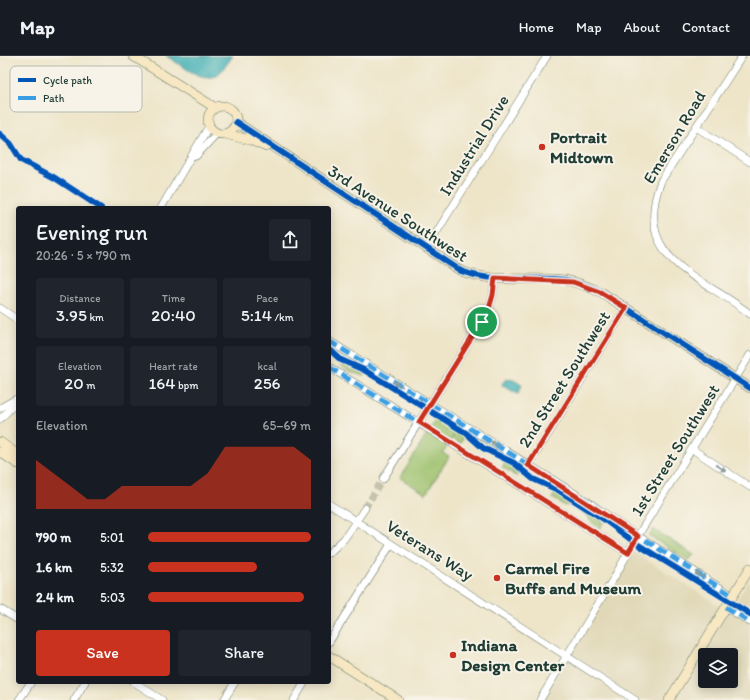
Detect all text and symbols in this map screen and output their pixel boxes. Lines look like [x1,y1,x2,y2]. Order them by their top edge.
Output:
text: Map [20,16,55,39]
text: Home [519,19,554,36]
text: Map [576,19,602,36]
text: About [624,19,660,36]
text: Contact [682,19,730,36]
legend [10,66,142,112]
text: Cycle path [43,74,92,87]
street label: Emerson Road [638,87,710,187]
street label: Industrial Drive [435,91,513,199]
text: Path [43,92,65,105]
place label: Portrait Midtown [550,127,614,167]
marker: Portrait Midtown [537,142,547,152]
street label: 3rd Avenue Southwest [324,160,472,266]
text: Evening run [36,219,148,246]
button: share [269,219,311,261]
text: 20:26 · 5 × 790 m [36,248,131,263]
text: Distance [59,292,100,305]
text: Time [162,292,185,305]
text: Pace [256,292,278,305]
text: 3.95 [56,305,87,325]
text: 20:40 [151,305,196,325]
text: 5:14 [241,305,272,325]
pin [465,305,499,339]
street label: 2nd Street Southwest [514,307,614,451]
text: km [87,311,104,324]
text: /km [272,311,294,324]
icon: arrive [471,311,493,333]
text: Elevation [58,360,102,373]
text: Heart rate [149,360,198,373]
text: kcal [257,360,277,373]
text: 20 [64,373,84,393]
text: 164 [148,373,176,393]
text: 256 [254,373,281,393]
text: m [84,379,95,392]
text: bpm [176,379,198,392]
one-way arrow [392,380,404,387]
street label: 1st Street Southwest [626,380,724,520]
text: Elevation [36,418,88,433]
text: 65–69 m [263,418,311,433]
one-way arrow [490,440,500,448]
one-way arrow [716,464,726,472]
street label: Veterans Way [383,515,477,585]
text: 790 m [36,530,71,545]
text: 5:01 [100,530,124,545]
place label: Carmel Fire Buffs and Museum [505,558,641,598]
text: 1.6 km [36,560,72,575]
text: 5:32 [100,560,124,575]
one-way arrow [695,571,705,579]
marker: Carmel Fire Buffs and Museum [492,573,502,583]
text: 2.4 km [36,590,74,605]
text: 5:03 [100,590,125,605]
button: Save [36,630,170,676]
button: Share [178,630,311,676]
place label: Indiana Design Center [461,635,565,676]
map controls [698,648,738,688]
button: layers [698,648,738,688]
marker: Indiana Design Center [448,650,458,660]

